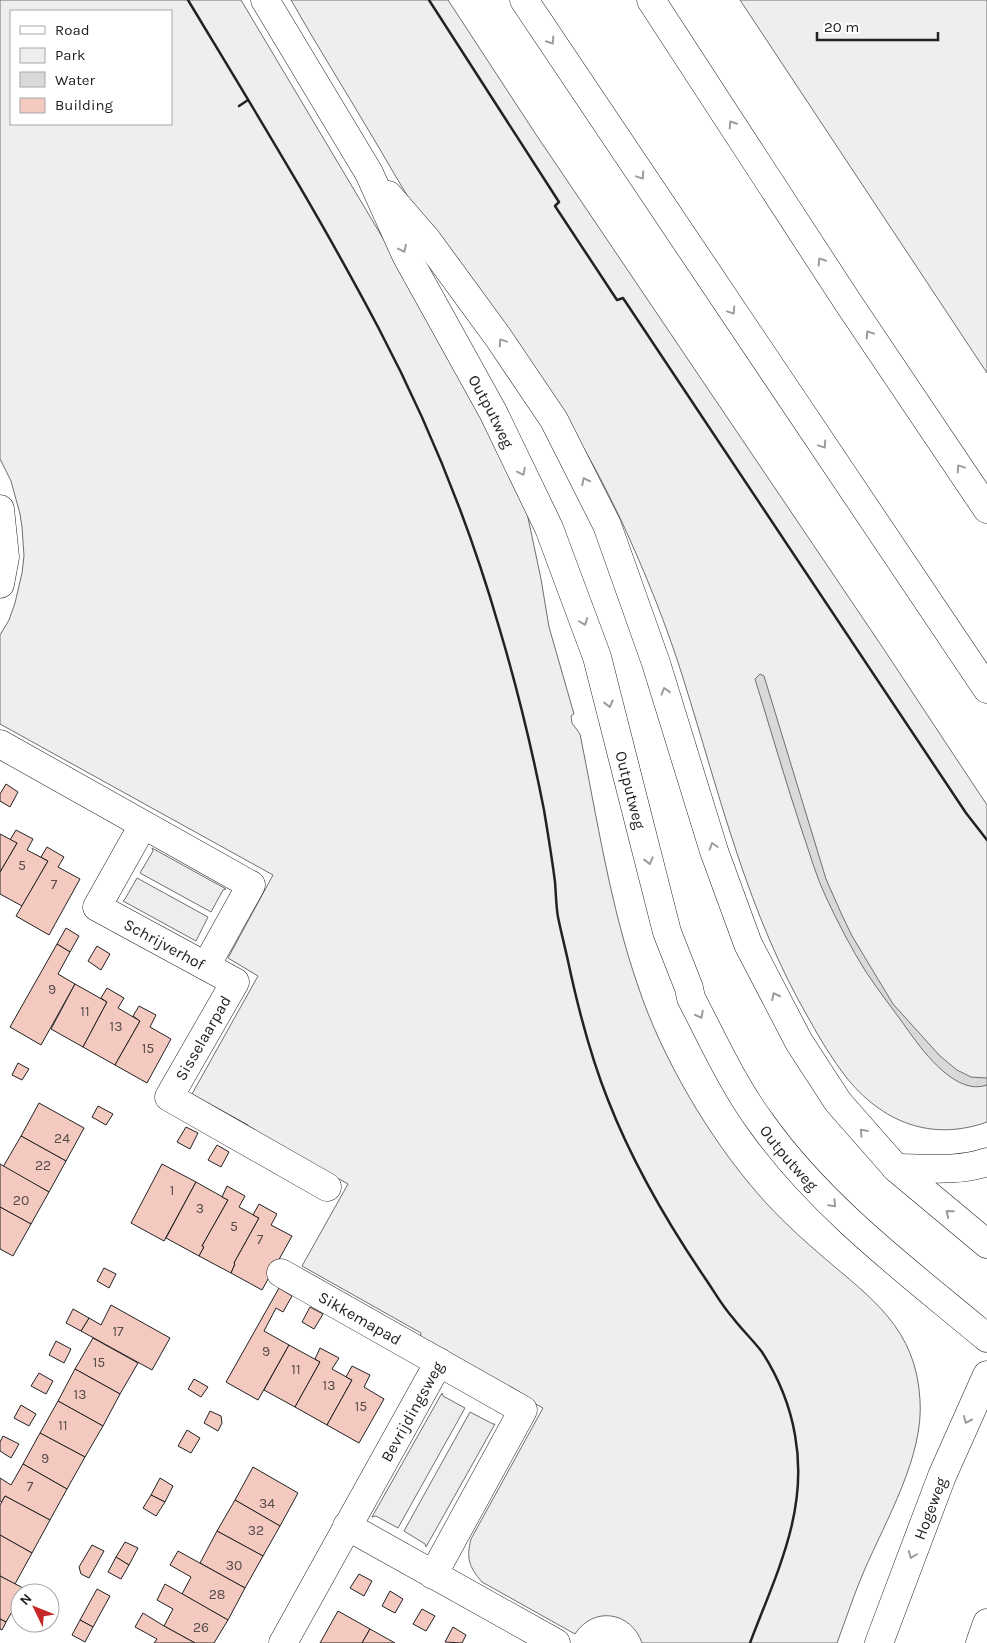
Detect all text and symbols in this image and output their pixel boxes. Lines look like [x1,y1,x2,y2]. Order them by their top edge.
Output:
legend [10,10,172,125]
scale bar [817,10,938,42]
text: 20 m [824,18,859,36]
text: Road [55,21,90,39]
one-way arrow [545,35,554,45]
text: Park [55,46,85,64]
text: Water [55,71,96,89]
text: Building [55,96,113,114]
one-way arrow [729,121,738,130]
one-way arrow [635,171,645,180]
one-way arrow [397,244,408,253]
one-way arrow [817,257,827,266]
one-way arrow [726,305,735,314]
one-way arrow [866,330,875,339]
one-way arrow [498,338,508,347]
street label: Outputweg [465,371,518,451]
one-way arrow [817,440,826,449]
one-way arrow [957,465,966,474]
one-way arrow [515,467,526,476]
one-way arrow [581,478,591,487]
one-way arrow [578,617,588,626]
one-way arrow [660,687,670,696]
one-way arrow [603,699,614,708]
street label: Outputweg [612,749,650,831]
one-way arrow [709,843,719,851]
house number: 5 [18,857,26,874]
one-way arrow [643,857,654,866]
house number: 7 [51,876,58,893]
street label: Schrijverhof [121,914,209,974]
house number: 9 [48,981,56,998]
street label: Sisselaarpad [171,992,235,1084]
one-way arrow [771,992,781,1001]
house number: 11 [80,1003,90,1020]
one-way arrow [694,1010,704,1019]
house number: 13 [110,1018,122,1035]
house number: 15 [142,1040,154,1057]
street label: Outputweg [756,1121,822,1194]
one-way arrow [860,1128,869,1137]
house number: 24 [54,1130,70,1147]
house number: 22 [35,1157,51,1174]
house number: 1 [170,1182,174,1199]
house number: 20 [13,1192,29,1209]
one-way arrow [827,1198,836,1207]
house number: 3 [196,1200,204,1217]
one-way arrow [946,1209,955,1218]
house number: 5 [230,1218,238,1235]
house number: 7 [257,1231,264,1248]
street label: Sikkemapad [315,1287,405,1349]
house number: 17 [112,1323,124,1340]
house number: 9 [262,1343,270,1360]
house number: 15 [93,1354,105,1371]
street label: Bevrijdingsweg [376,1358,447,1465]
house number: 11 [291,1361,301,1378]
house number: 13 [323,1377,335,1394]
house number: 13 [74,1386,86,1403]
house number: 15 [355,1398,367,1415]
one-way arrow [962,1415,973,1424]
house number: 11 [58,1417,68,1434]
house number: 9 [41,1450,49,1467]
street label: Hogeweg [909,1474,950,1542]
house number: 7 [27,1478,34,1495]
house number: 34 [259,1495,275,1512]
house number: 32 [248,1522,264,1539]
one-way arrow [908,1550,918,1558]
house number: 30 [226,1557,242,1574]
north arrow [10,1583,60,1633]
house number: 28 [209,1586,225,1603]
text: N [16,1590,36,1609]
house number: 26 [193,1619,209,1636]

